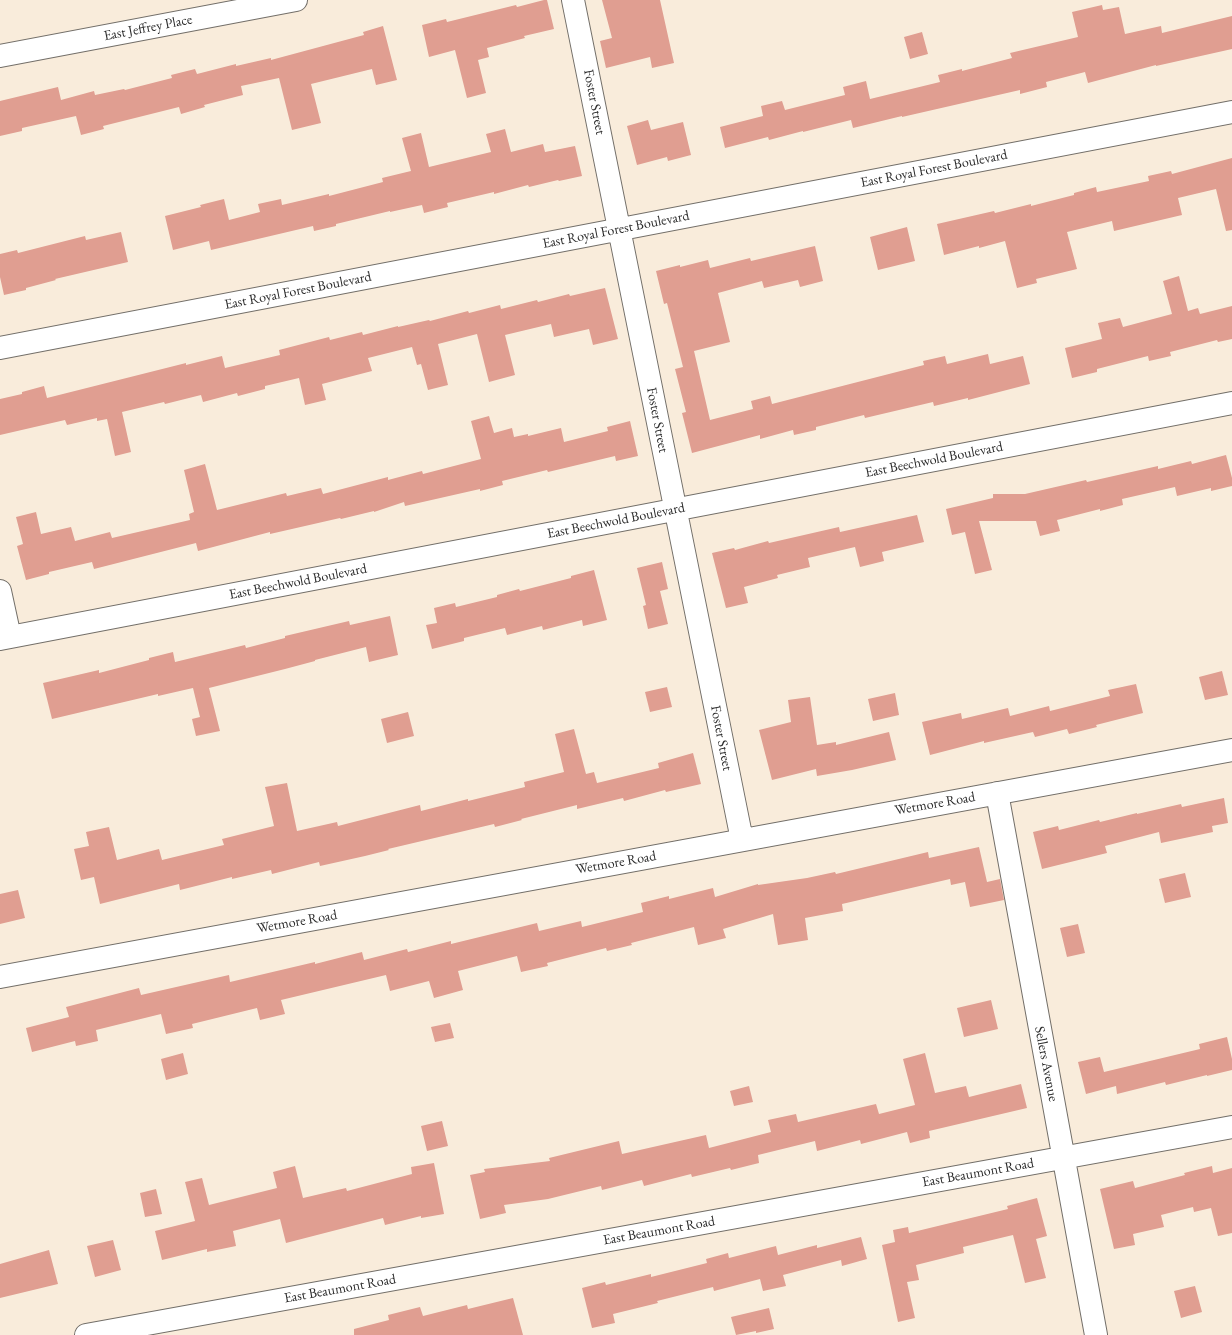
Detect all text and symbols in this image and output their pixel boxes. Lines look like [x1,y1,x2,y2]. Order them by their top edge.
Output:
street label: East Jeffrey Place [102,11,194,45]
street label: Foster Street [579,68,609,136]
street label: East Royal Forest Boulevard [859,147,1009,191]
street label: East Royal Forest Boulevard [541,208,691,252]
street label: East Royal Forest Boulevard [223,269,373,313]
street label: Foster Street [642,386,672,454]
street label: East Beechwold Boulevard [864,438,1004,482]
street label: East Beechwold Boulevard [546,499,686,543]
street label: East Beechwold Boulevard [228,560,368,604]
street label: Foster Street [706,704,736,772]
street label: Wetmore Road [893,789,977,819]
street label: Wetmore Road [574,848,658,878]
street label: Wetmore Road [255,907,339,937]
street label: Sellers Avenue [1030,1025,1062,1103]
street label: East Beaumont Road [921,1155,1035,1191]
street label: East Beaumont Road [602,1213,716,1249]
street label: East Beaumont Road [283,1271,397,1307]

